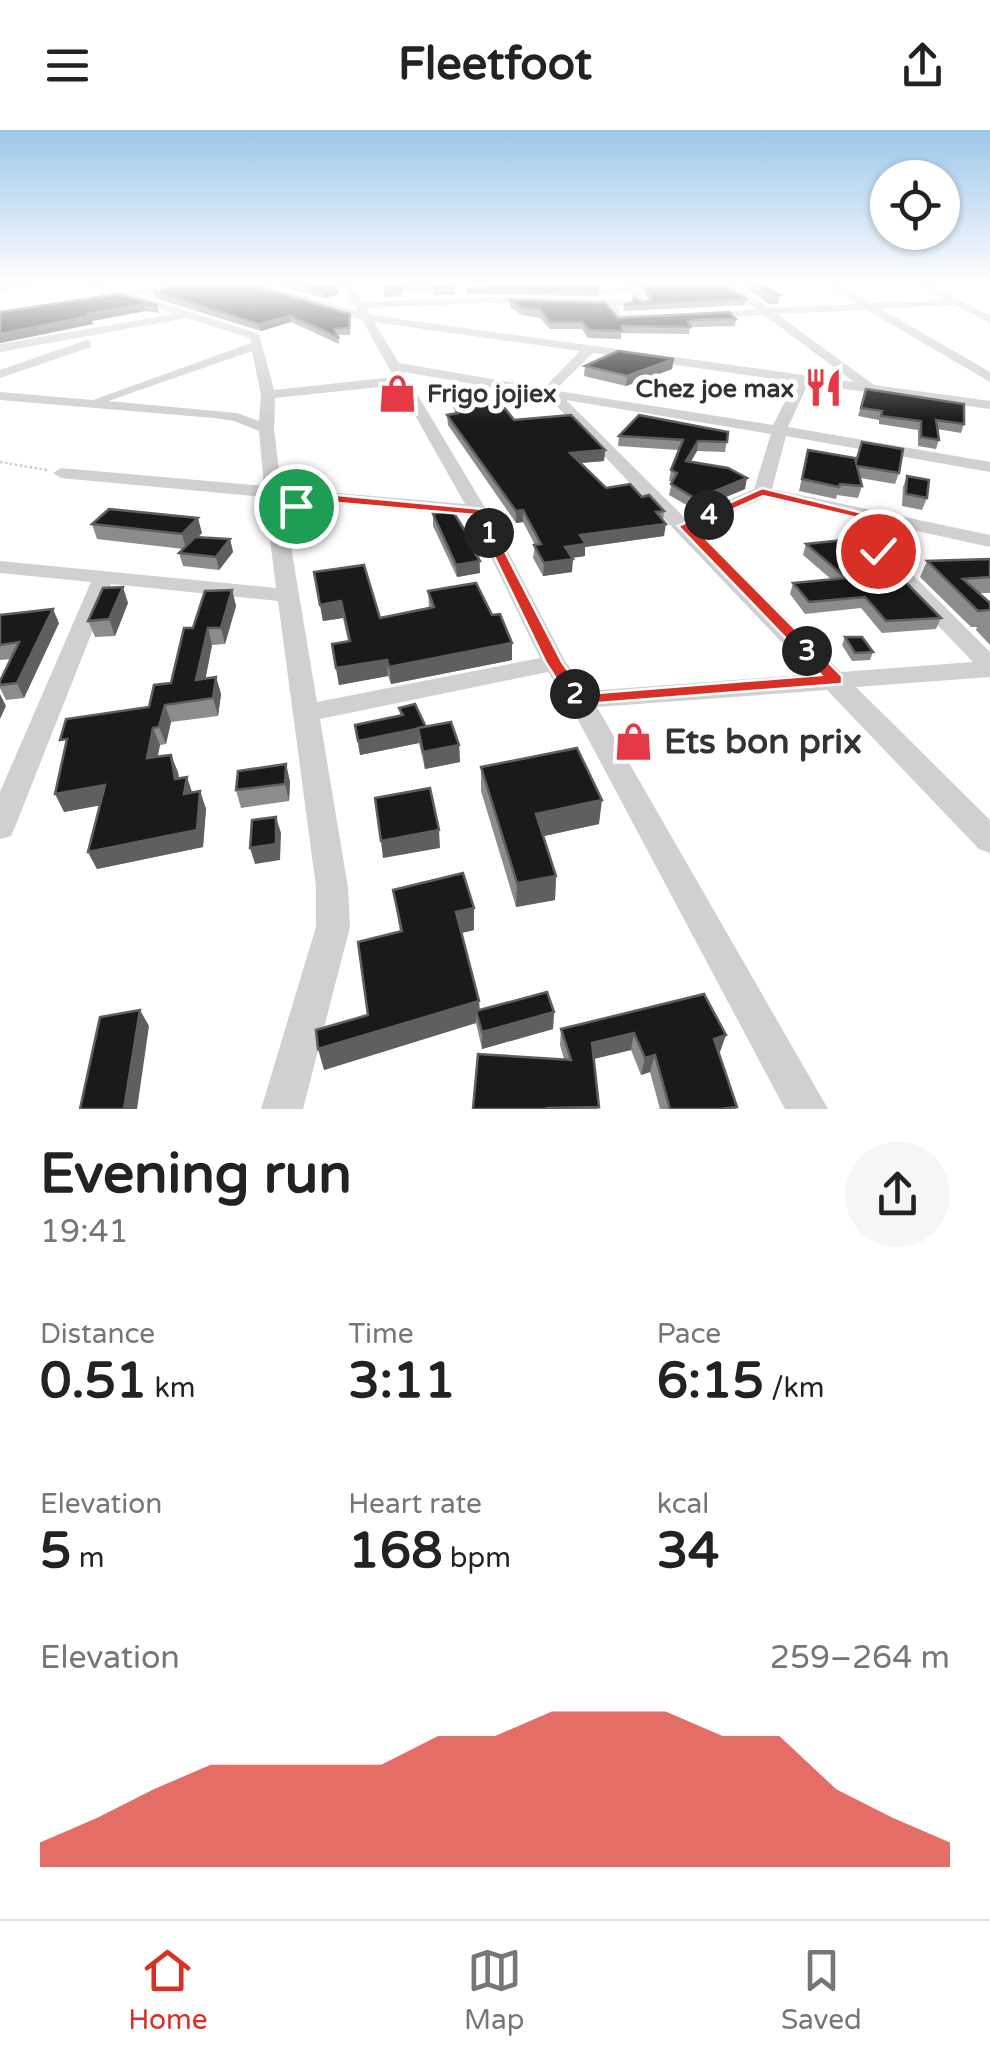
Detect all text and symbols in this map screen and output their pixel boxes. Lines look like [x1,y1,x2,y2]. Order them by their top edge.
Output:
icon: menu [40,38,95,93]
text: Fleetfoot [398,38,592,92]
icon: share [895,38,950,93]
map controls [870,160,960,250]
button: locate [870,160,960,250]
restaurant icon: Chez joe max [803,367,845,409]
shop icon: Frigo jojiex [376,372,418,414]
place label: Chez joe max [636,374,794,404]
place label: Frigo jojiex [427,379,556,409]
pin [254,464,339,549]
icon: arrive [269,479,324,534]
pin: 4 [684,490,734,540]
text: 4 [700,498,718,532]
pin: 1 [464,508,514,558]
pin [836,509,921,594]
text: 1 [480,516,498,550]
icon: check [851,524,906,579]
pin: 3 [782,626,832,676]
text: 3 [798,634,816,668]
pin: 2 [550,669,600,719]
text: 2 [566,677,584,711]
shop icon: Ets bon prix [613,720,655,762]
place label: Ets bon prix [664,721,862,763]
text: Evening run [40,1142,352,1208]
button: share [845,1142,950,1247]
text: 19:41 [40,1213,129,1251]
text: Distance [40,1317,155,1351]
text: Time [348,1317,414,1351]
text: Pace [657,1317,721,1351]
text: 0.51 [40,1351,147,1411]
text: 3:11 [348,1351,456,1411]
text: 6:15 [657,1351,764,1411]
text: km [147,1371,195,1405]
text: /km [764,1371,825,1405]
text: Elevation [40,1487,162,1521]
text: Heart rate [348,1487,482,1521]
text: kcal [657,1487,709,1521]
text: 5 [40,1521,71,1581]
text: 168 [348,1521,443,1581]
text: 34 [657,1521,719,1581]
text: m [71,1541,104,1575]
text: bpm [443,1541,511,1575]
text: Elevation [40,1639,180,1677]
text: 259–264 m [770,1639,950,1677]
tab: Home [128,1943,208,2037]
tab: Map [464,1943,524,2037]
tab: Saved [781,1943,862,2037]

